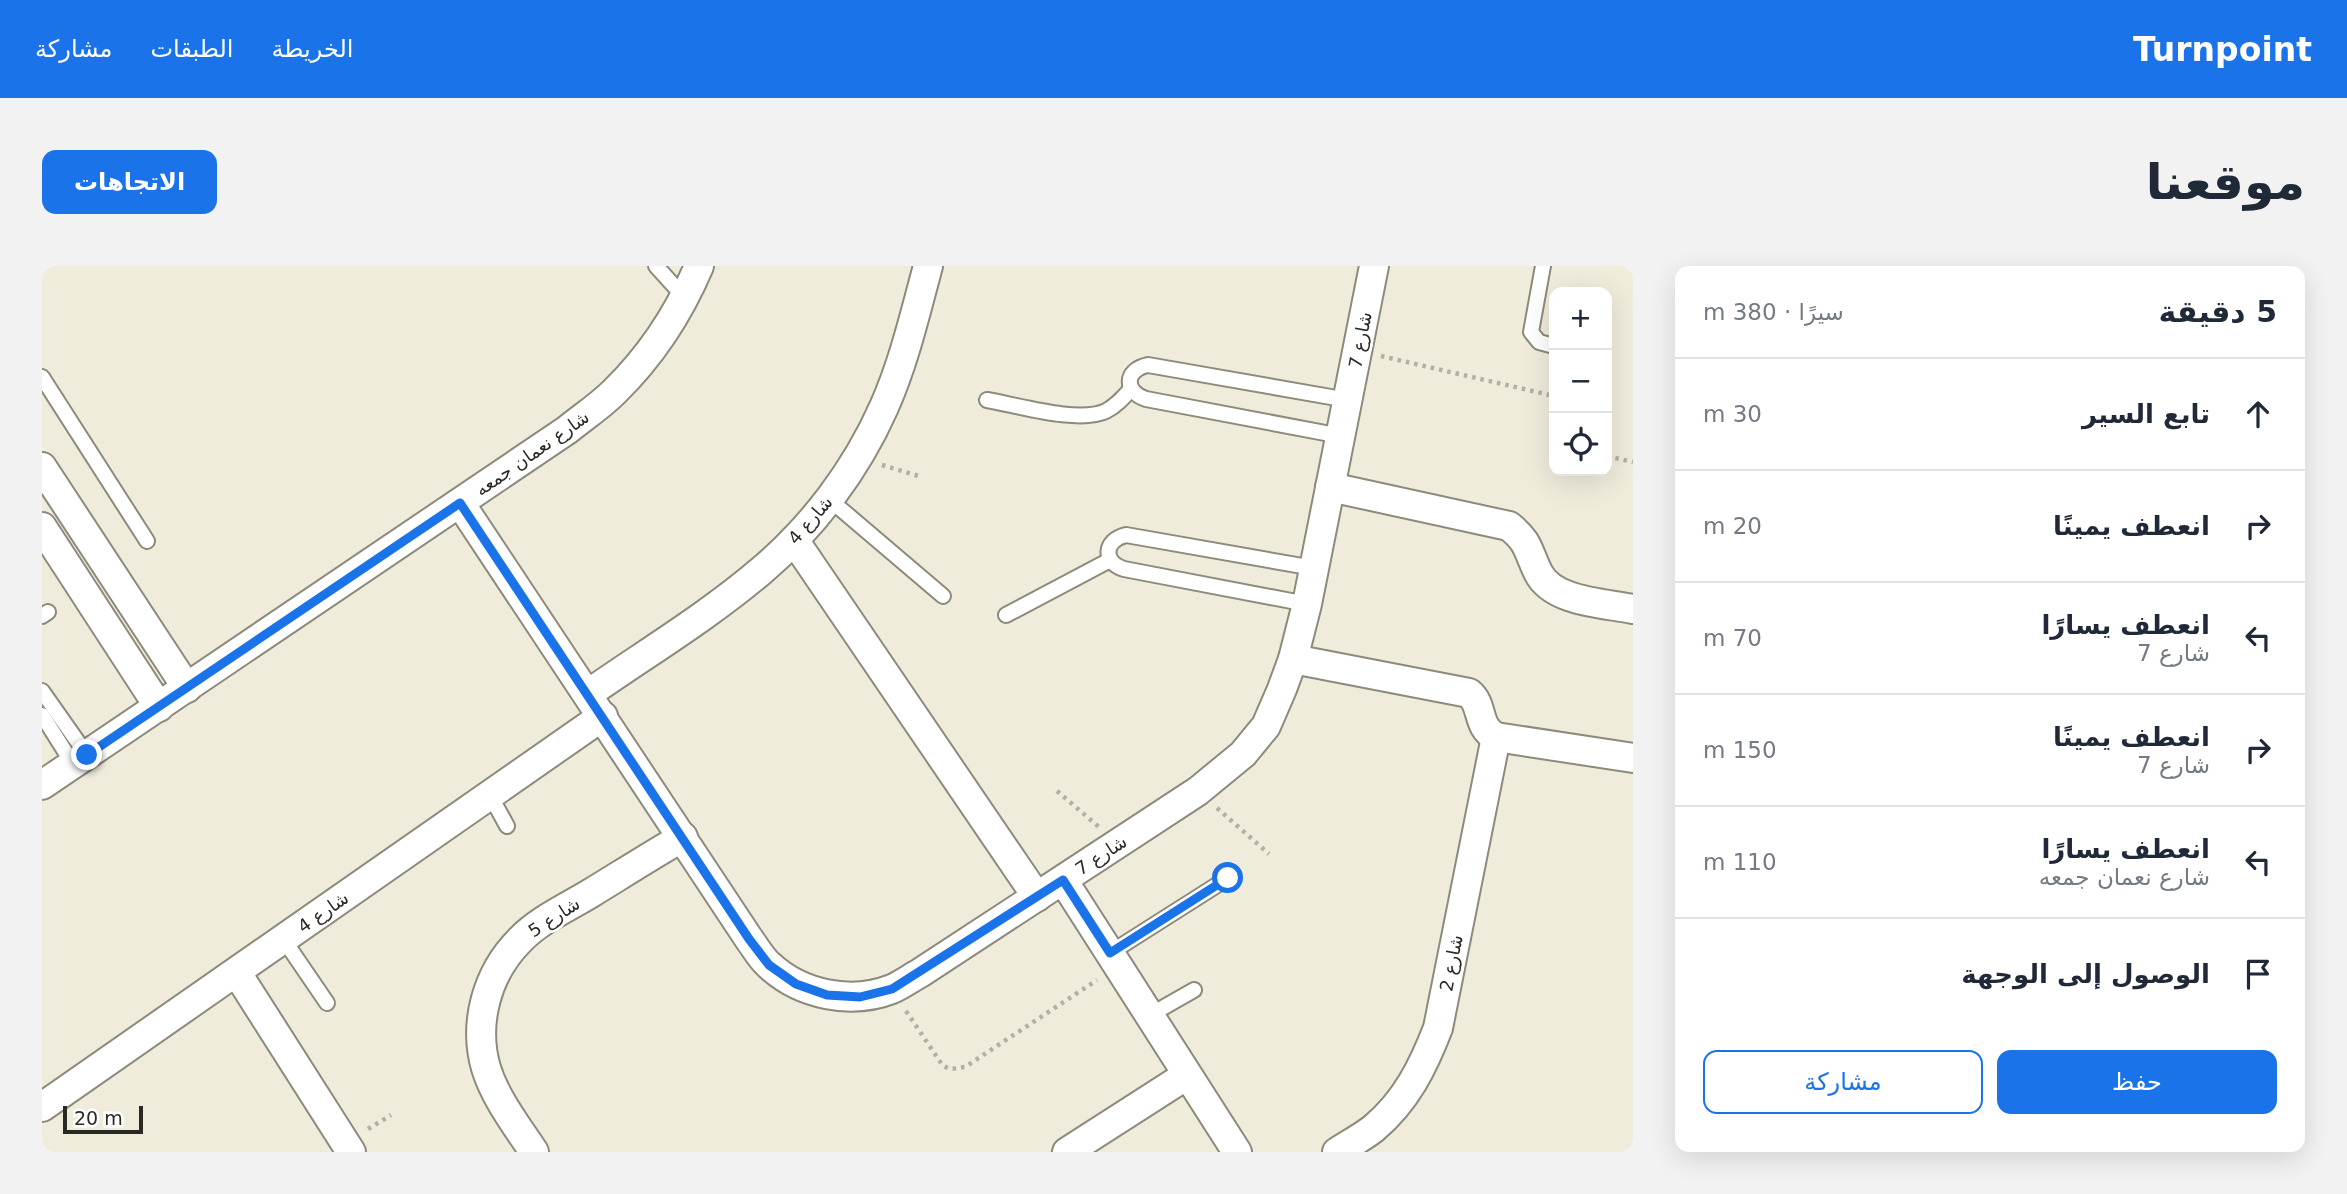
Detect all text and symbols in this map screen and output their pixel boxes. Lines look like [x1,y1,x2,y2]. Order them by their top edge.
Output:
text: Turnpoint [2133,30,2312,69]
text: مشاركة [35,35,112,63]
text: الطبقات [150,35,233,63]
text: الخريطة [271,35,353,63]
button: الاتجاهات [42,150,217,214]
text: موقعنا [2146,154,2305,211]
map controls [1549,287,1612,476]
button: + [1549,287,1612,350]
text: 5 دقيقة [2159,294,2277,329]
text: سيرًا · 380 m [1703,299,1844,325]
street label: شارع 7 [1344,310,1377,370]
button: − [1549,350,1612,413]
icon: ahead [2239,395,2277,433]
text: تابع السير [2082,399,2210,429]
text: 30 m [1703,401,1762,427]
street label: شارع نعمان جمعه [471,406,594,501]
button: locate [1549,413,1612,476]
street label: شارع 4 [783,492,837,549]
icon: right [2239,507,2277,545]
text: انعطف يمينًا [2053,511,2210,541]
text: 20 m [1703,513,1762,539]
text: انعطف يسارًا [2041,610,2210,640]
icon: left [2239,619,2277,657]
text: 70 m [1703,625,1762,651]
text: شارع 7 [2137,640,2210,666]
text: انعطف يمينًا [2053,722,2210,752]
icon: right [2239,731,2277,769]
text: 150 m [1703,737,1777,763]
route end [71,739,102,770]
text: شارع 7 [2137,752,2210,778]
street label: شارع 7 [1071,831,1131,880]
text: انعطف يسارًا [2041,834,2210,864]
icon: left [2239,843,2277,881]
text: 110 m [1703,849,1777,875]
route start [1212,862,1243,893]
text: شارع نعمان جمعه [2039,864,2210,890]
street label: شارع 4 [294,887,353,938]
street label: شارع 5 [524,893,584,942]
street label: شارع 2 [1435,933,1468,993]
icon: arrive [2239,955,2277,993]
text: الوصول إلى الوجهة [1961,959,2210,989]
button: مشاركة [1703,1050,1983,1114]
button: حفظ [1997,1050,2277,1114]
scale bar [63,1103,144,1135]
text: 20 m [74,1107,123,1129]

